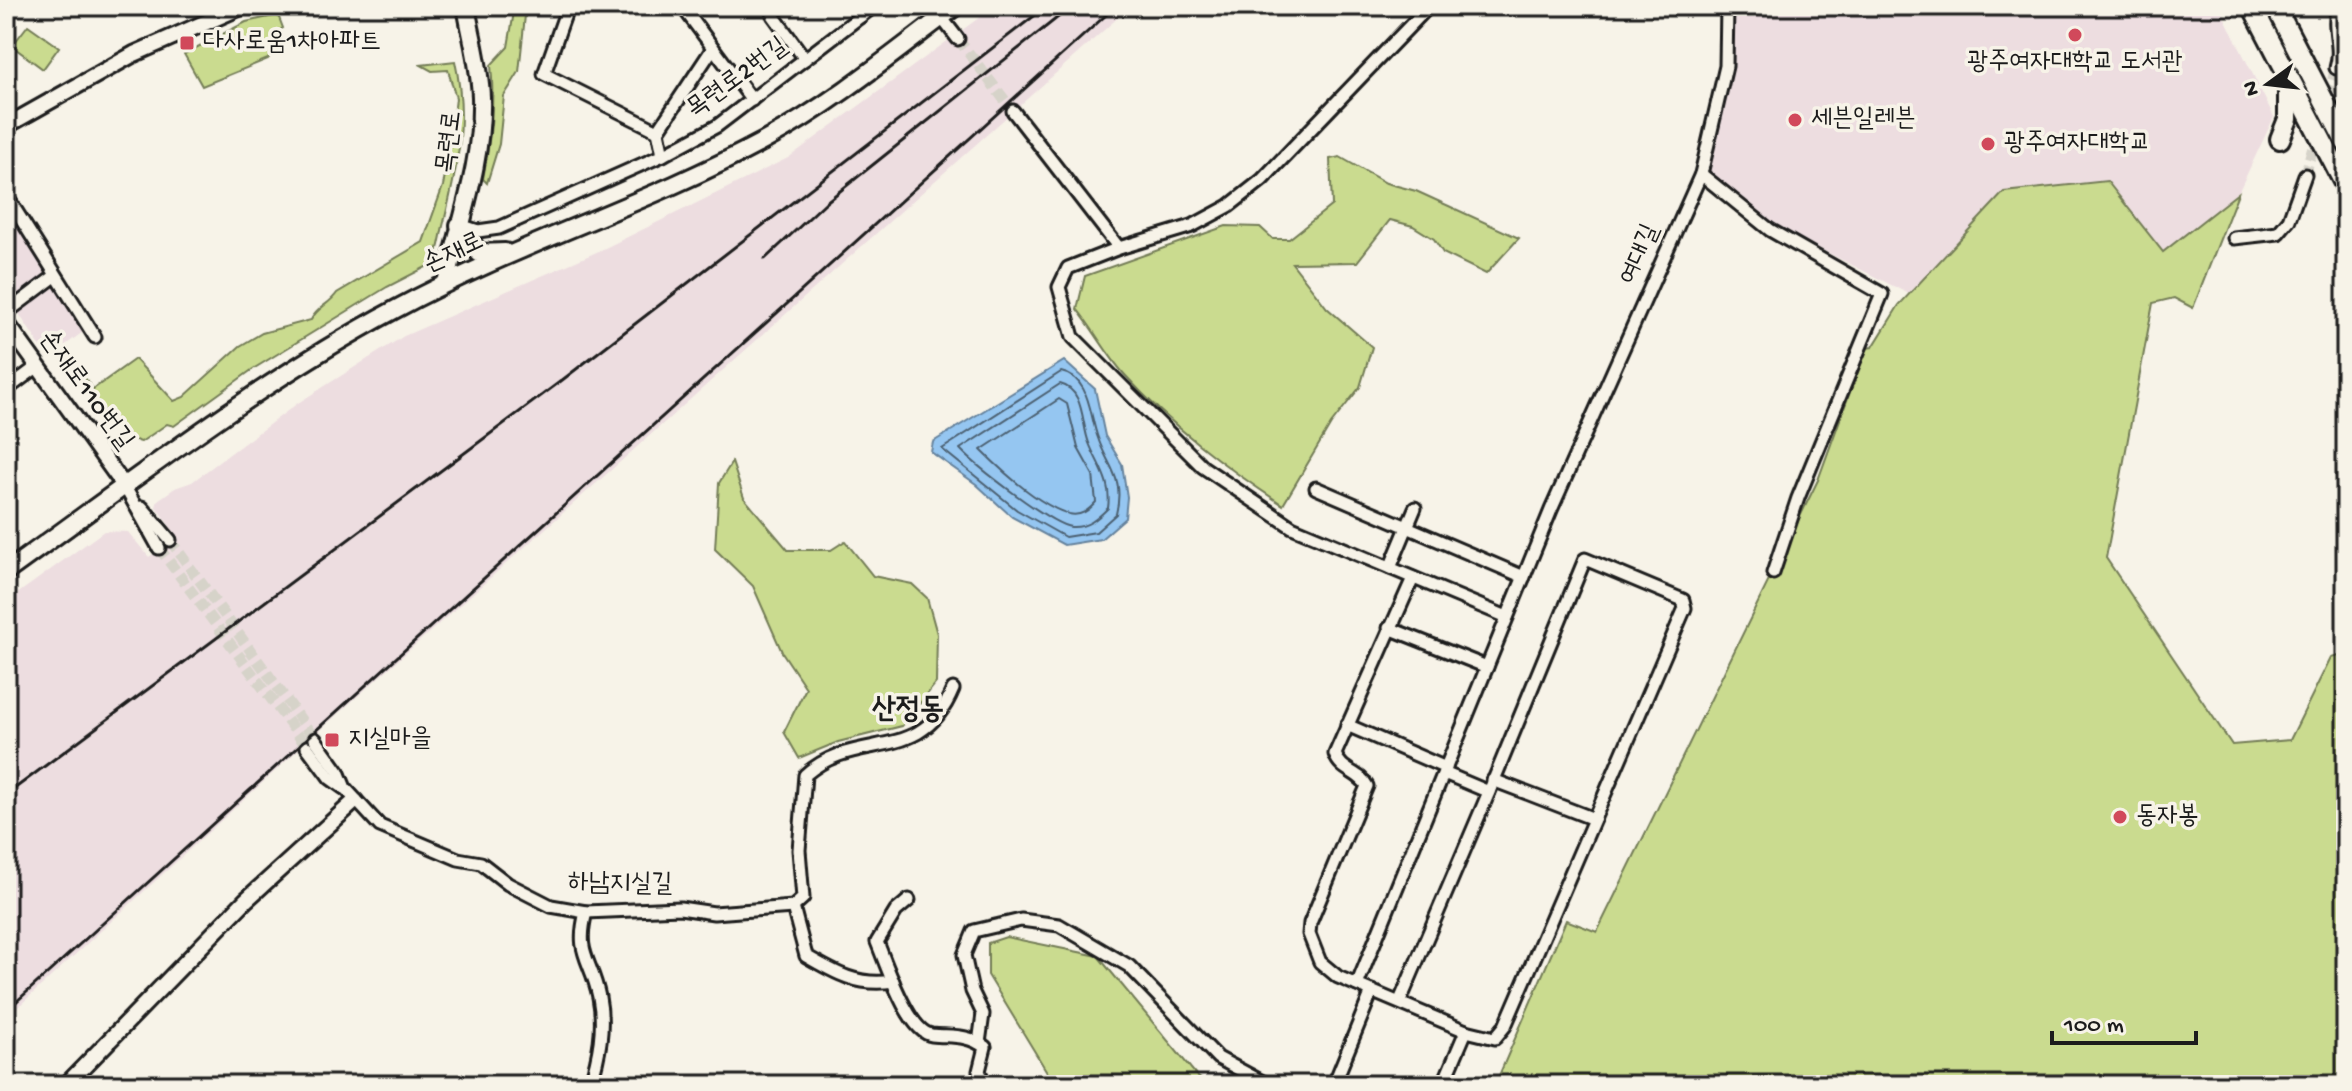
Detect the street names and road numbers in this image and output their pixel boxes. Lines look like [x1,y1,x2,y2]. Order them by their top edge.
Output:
street label: 목련로2번길 [681,32,795,126]
street label: 목련로 [432,109,470,175]
street label: 여대길 [1614,220,1668,290]
street label: 손재로 [419,227,489,281]
street label: 손재로110번길 [31,325,139,457]
street label: 하남지실길 [567,869,673,901]

